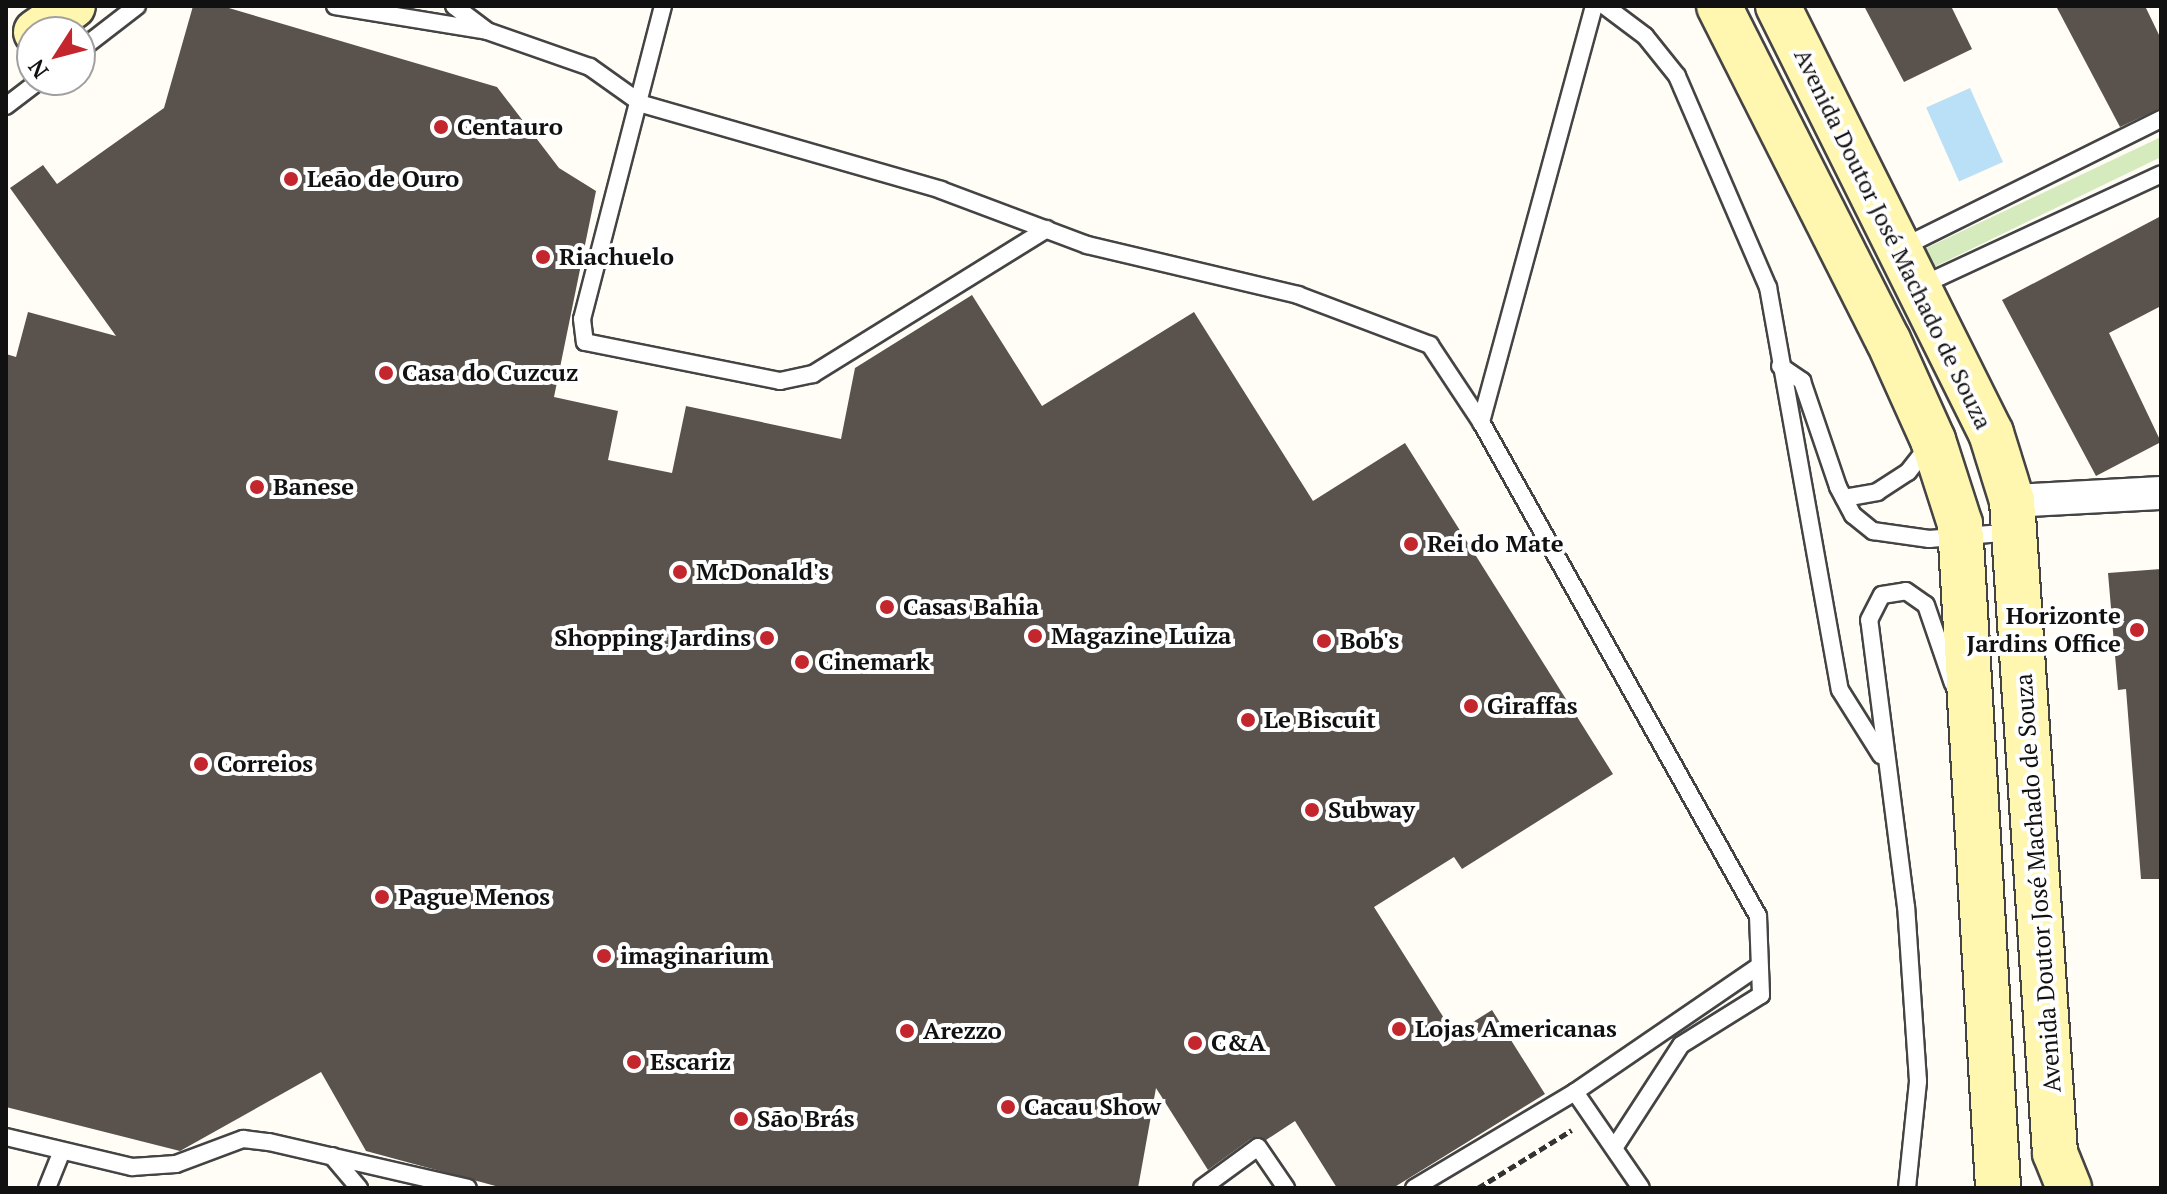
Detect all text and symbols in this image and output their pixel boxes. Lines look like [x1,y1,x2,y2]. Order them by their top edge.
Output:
north arrow [16,16,96,96]
street label: Avenida Doutor José Machado de Souza [1788,44,1998,434]
text: N [21,54,54,84]
place label: Centauro [457,113,563,141]
marker: Centauro [432,118,450,136]
place label: Leão de Ouro [307,165,459,193]
marker: Leão de Ouro [282,170,300,188]
place label: Riachuelo [559,243,674,271]
marker: Riachuelo [534,248,552,266]
place label: Casa do Cuzcuz [402,359,578,387]
marker: Casa do Cuzcuz [377,364,395,382]
place label: Banese [273,473,354,501]
marker: Banese [248,478,266,496]
place label: Rei do Mate [1427,530,1564,558]
marker: Rei do Mate [1402,535,1420,553]
place label: McDonald's [696,558,829,586]
marker: McDonald's [671,563,689,581]
place label: Casas Bahia [903,593,1039,621]
marker: Casas Bahia [878,598,896,616]
place label: Horizonte Jardins Office [1966,602,2121,658]
marker: Horizonte Jardins Office [2128,621,2146,639]
place label: Magazine Luiza [1051,622,1231,650]
place label: Shopping Jardins [554,624,751,652]
marker: Magazine Luiza [1026,627,1044,645]
place label: Bob's [1340,627,1399,655]
marker: Shopping Jardins [758,629,776,647]
marker: Bob's [1315,632,1333,650]
place label: Cinemark [818,648,930,676]
marker: Cinemark [793,653,811,671]
street label: Avenida Doutor José Machado de Souza [2009,673,2067,1093]
place label: Giraffas [1487,692,1578,720]
marker: Giraffas [1462,697,1480,715]
place label: Le Biscuit [1264,706,1376,734]
marker: Le Biscuit [1239,711,1257,729]
place label: Correios [217,750,313,778]
marker: Correios [192,755,210,773]
place label: Subway [1328,796,1415,824]
marker: Subway [1303,801,1321,819]
place label: Pague Menos [398,883,550,911]
marker: Pague Menos [373,888,391,906]
place label: imaginarium [620,942,769,970]
marker: imaginarium [595,947,613,965]
place label: Lojas Americanas [1415,1015,1617,1043]
place label: Arezzo [923,1017,1002,1045]
marker: Lojas Americanas [1390,1020,1408,1038]
marker: Arezzo [898,1022,916,1040]
place label: C&A [1211,1029,1266,1057]
marker: C&A [1186,1034,1204,1052]
place label: Escariz [650,1048,731,1076]
marker: Escariz [625,1053,643,1071]
place label: Cacau Show [1024,1093,1161,1121]
marker: Cacau Show [999,1098,1017,1116]
place label: São Brás [757,1105,855,1133]
marker: São Brás [732,1110,750,1128]

